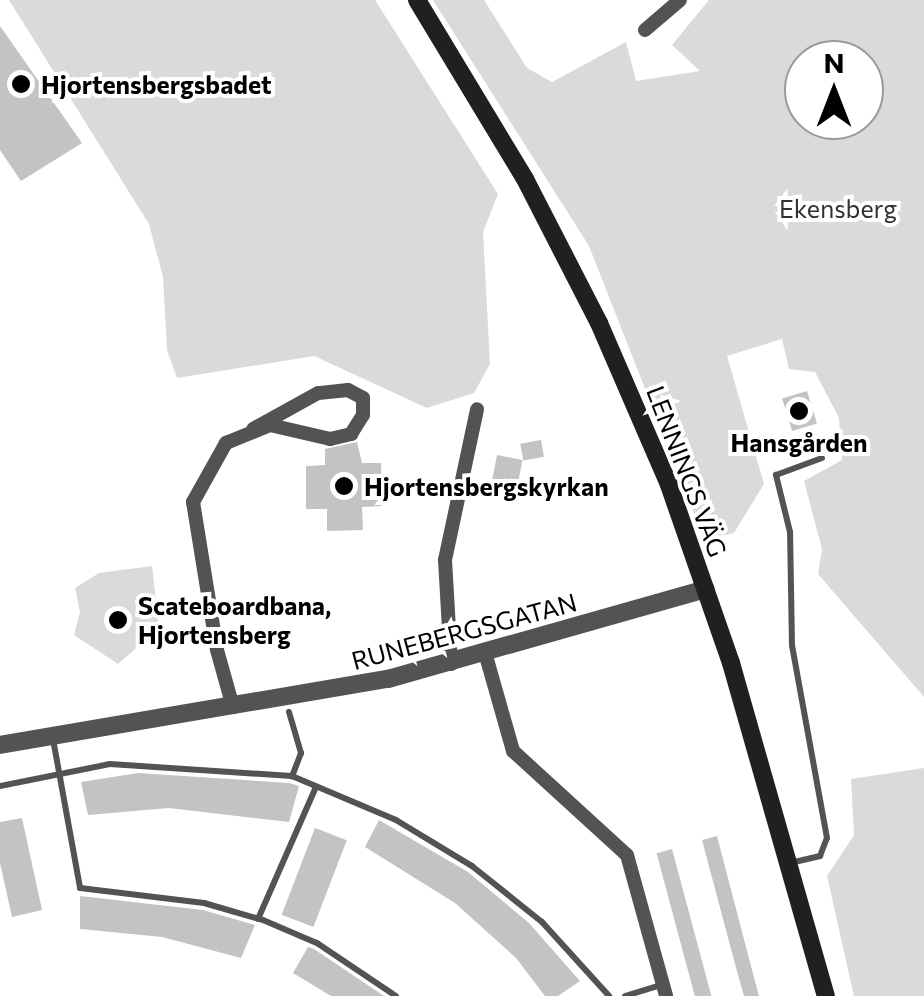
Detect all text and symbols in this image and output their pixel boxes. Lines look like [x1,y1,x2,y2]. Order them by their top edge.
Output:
north arrow [784,40,884,140]
text: N [824,45,845,79]
place label: Hjortensbergsbadet [41,69,272,99]
marker: Hjortensbergsbadet [10,73,32,95]
park label: Ekensberg [779,193,897,223]
street label: LENNINGS VÄG [641,381,733,561]
marker: Hansgården [788,400,810,422]
place label: Hansgården [731,427,867,457]
place label: Hjortensbergskyrkan [364,471,609,501]
marker: Hjortensbergskyrkan [333,475,355,497]
street label: RUNEBERGSGATAN [348,587,580,675]
place label: Scateboardbana, Hjortensberg [138,591,331,650]
marker: Scateboardbana, Hjortensberg [107,609,129,631]

